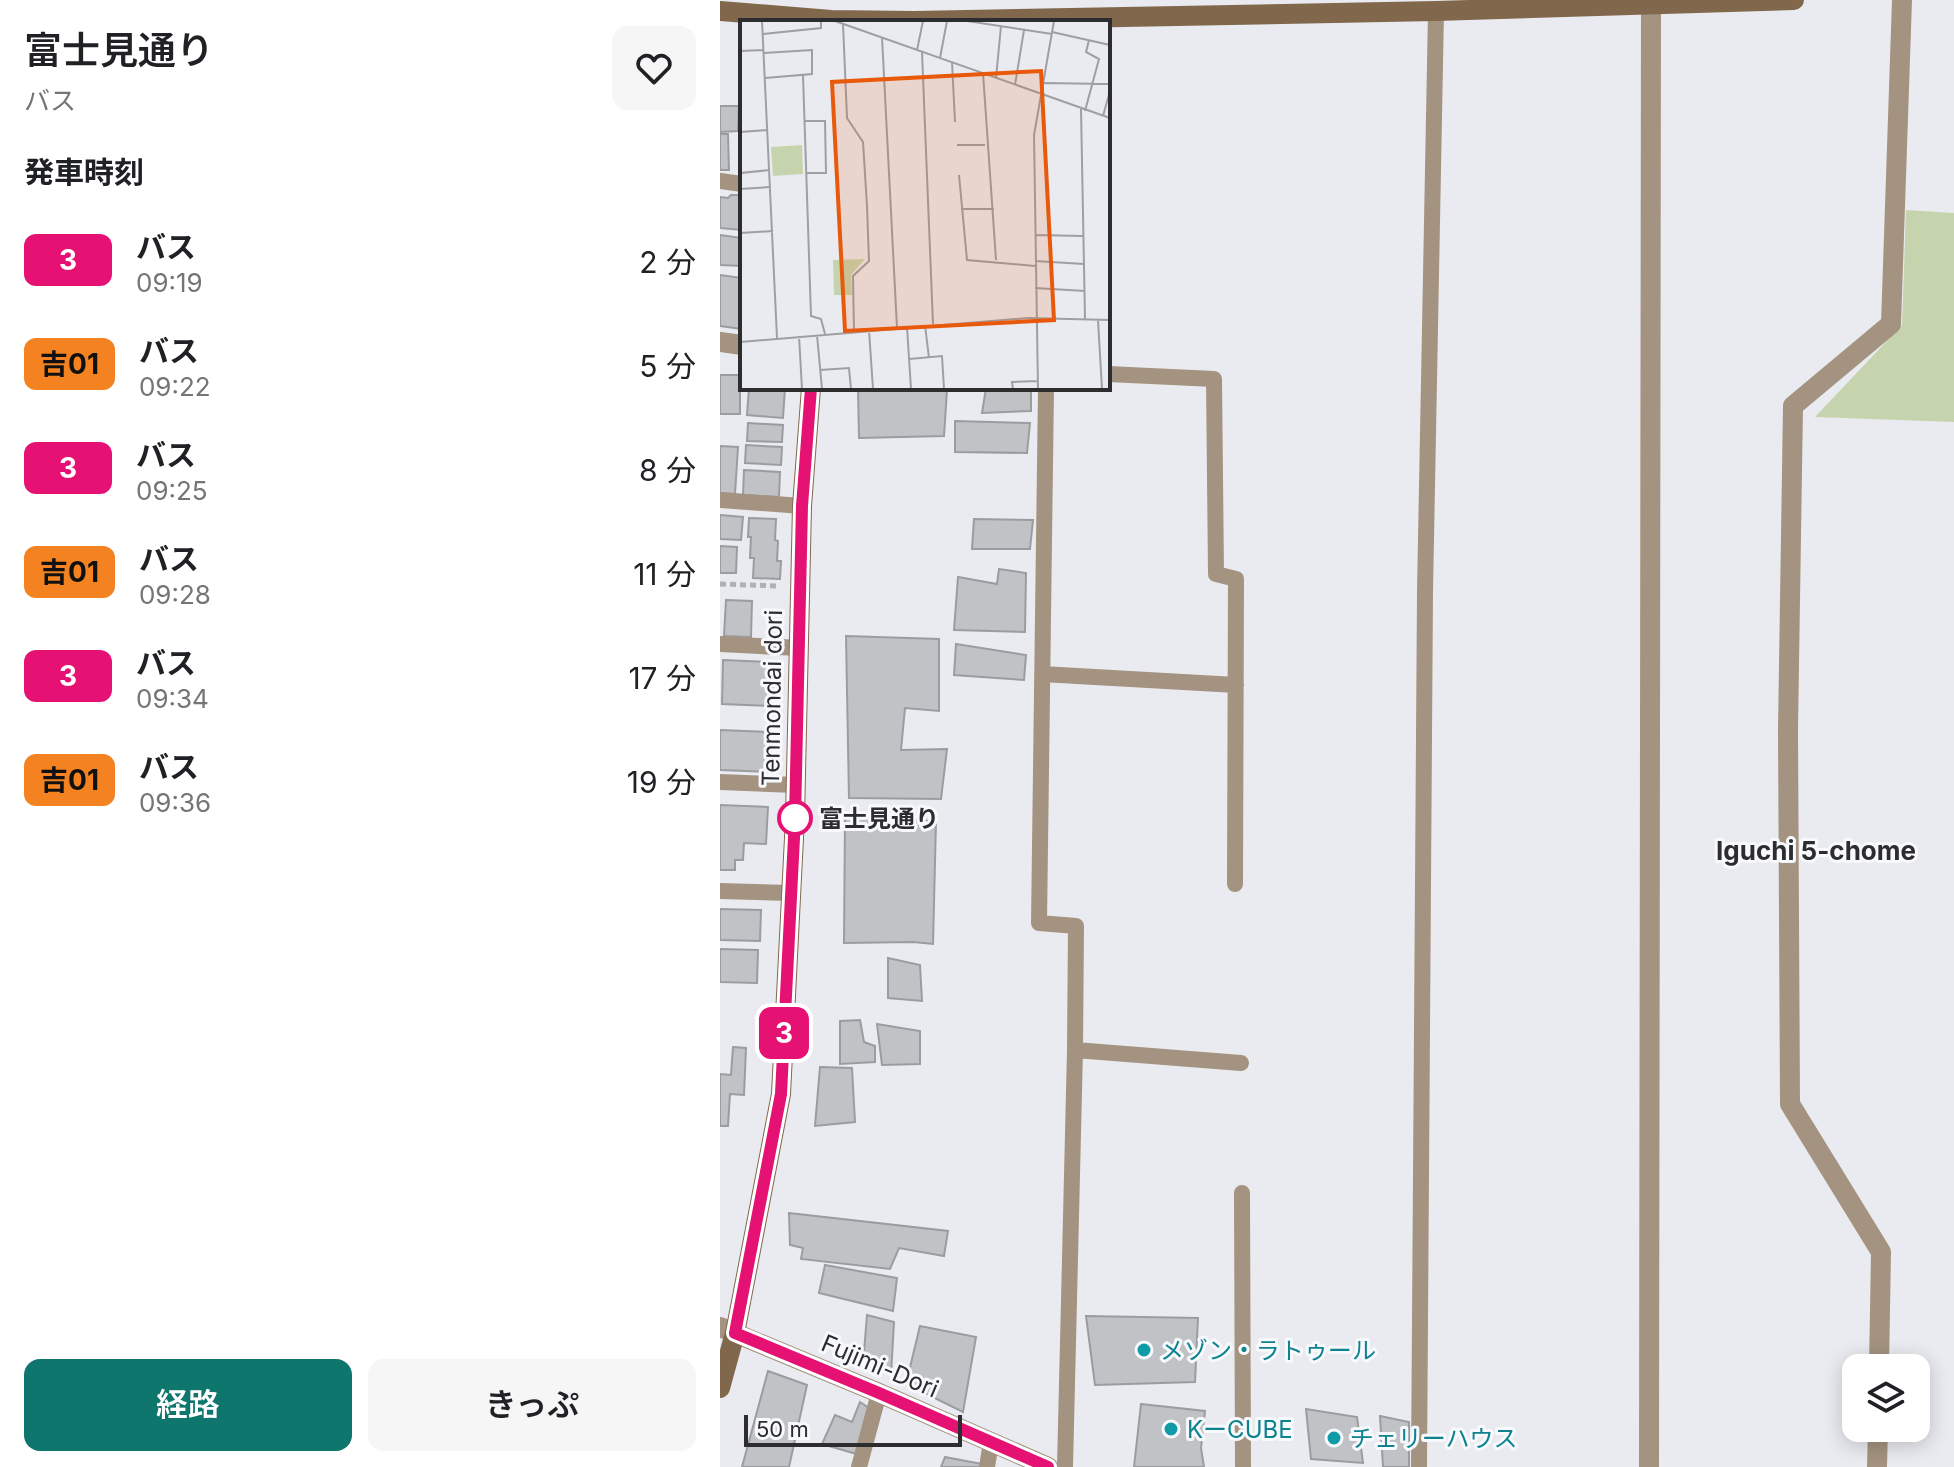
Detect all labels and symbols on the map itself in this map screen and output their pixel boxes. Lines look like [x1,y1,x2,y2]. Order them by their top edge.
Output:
inset map [740,20,1110,390]
street label: Tenmondai dori [756,610,788,786]
marker: 富士見通り [778,801,812,835]
place label: 富士見通り [819,804,939,833]
district label: Iguchi 5-chome [1716,835,1916,866]
line badge: 3 [758,1007,810,1059]
street label: Fujimi-Dori [817,1328,943,1404]
place label: メゾン・ラトゥール [1160,1336,1376,1365]
marker: メゾン・ラトゥール [1135,1341,1153,1359]
scale bar [744,1411,962,1447]
place label: KーCUBE [1187,1415,1293,1444]
marker: KーCUBE [1162,1420,1180,1438]
place label: チェリーハウス [1350,1424,1518,1453]
marker: チェリーハウス [1325,1429,1343,1447]

